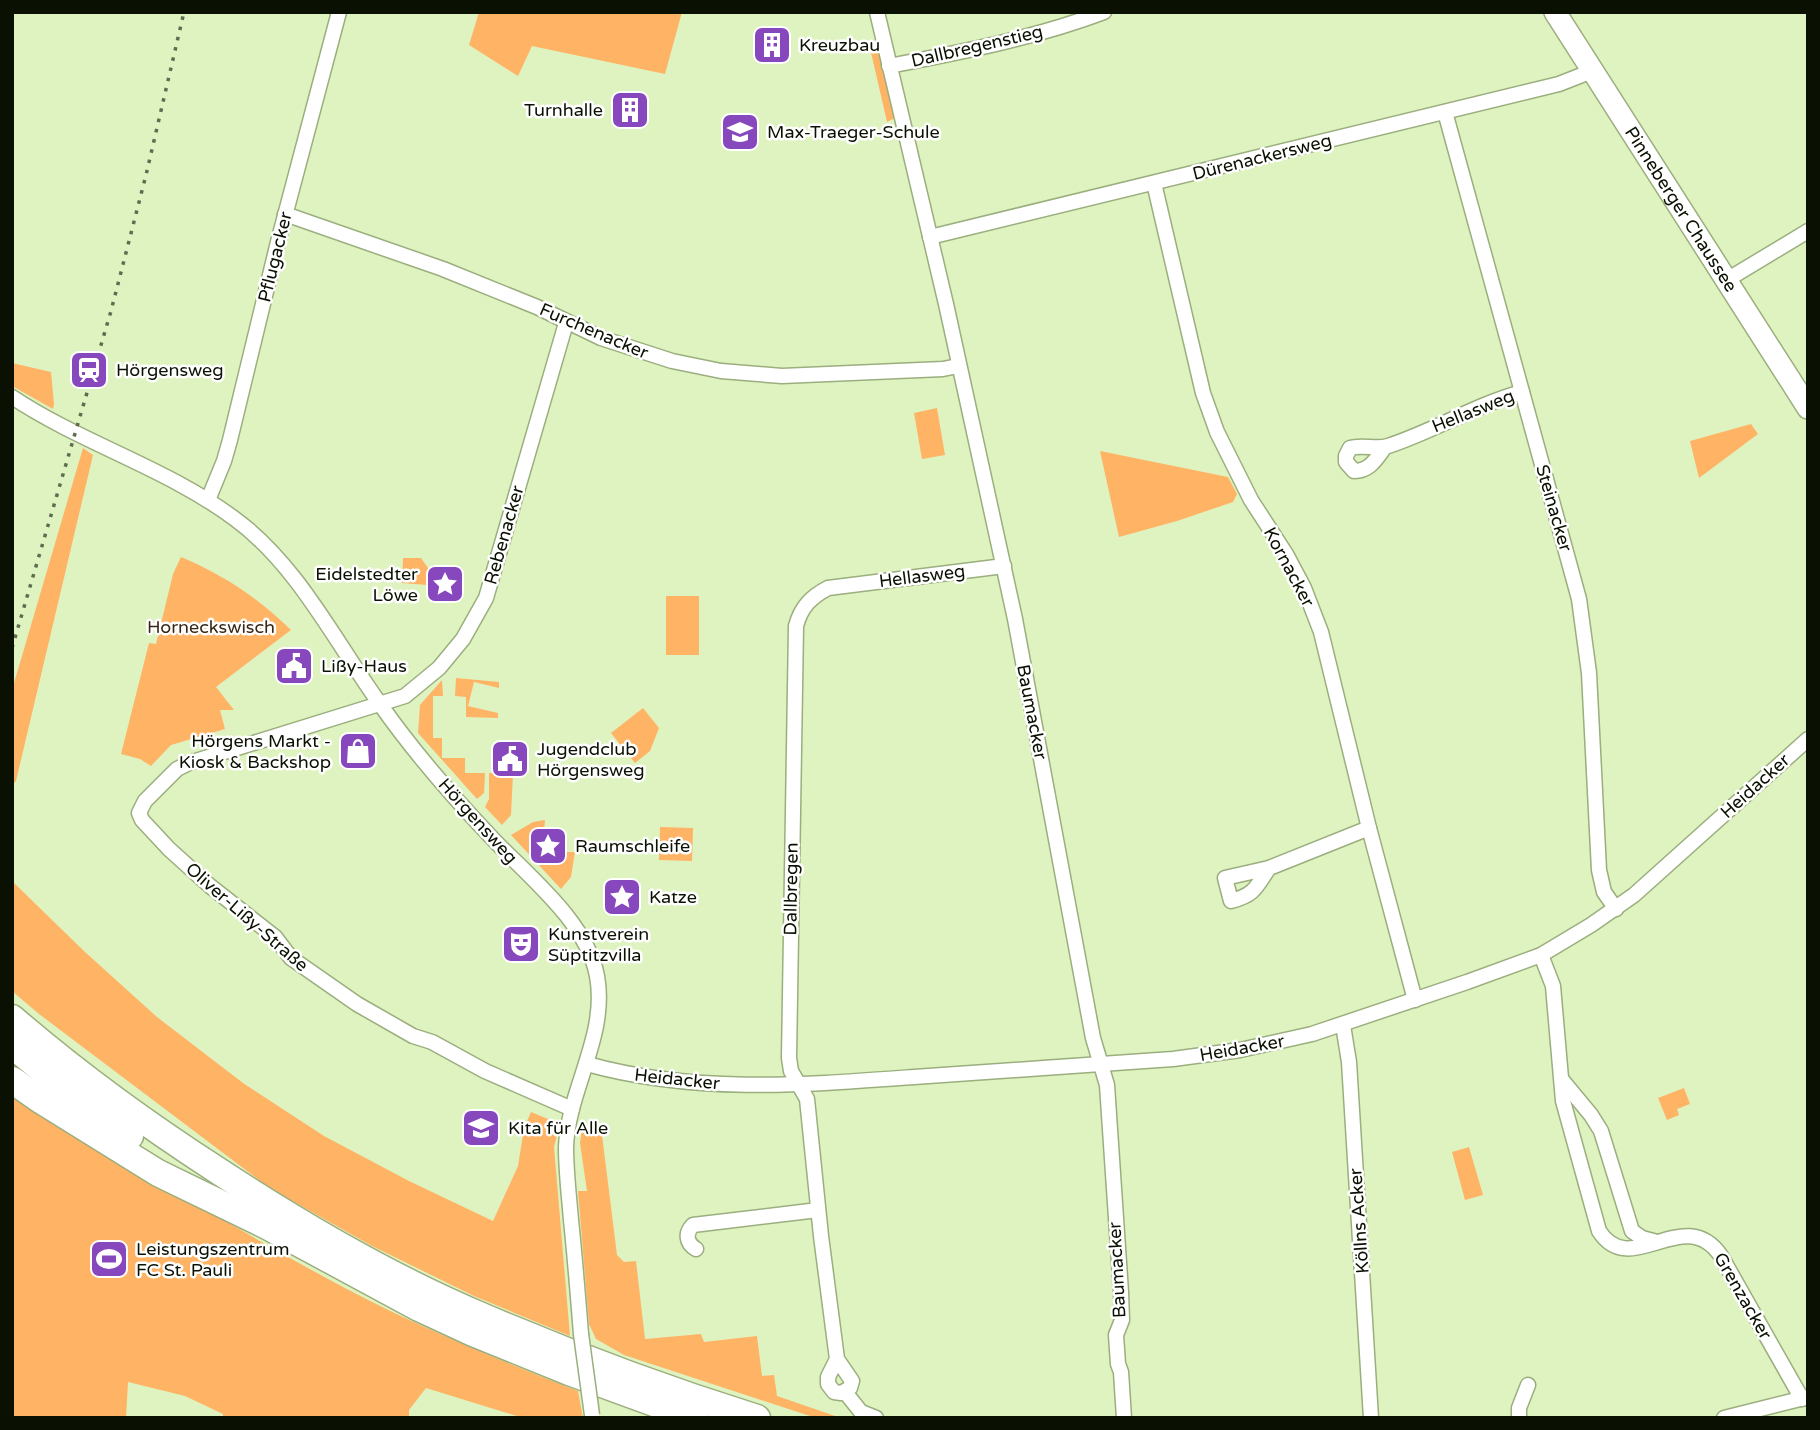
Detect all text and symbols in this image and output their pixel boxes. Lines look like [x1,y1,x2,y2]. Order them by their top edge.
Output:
street label: Dallbregenstieg [909,20,1045,72]
building icon: Kreuzbau [751,24,793,66]
place label: Kreuzbau [799,34,880,56]
building icon: Turnhalle [609,89,651,131]
place label: Turnhalle [524,99,603,121]
school or university icon: Max-Traeger-Schule [719,111,761,153]
place label: Max-Traeger-Schule [767,121,940,143]
street label: Pinneberger Chaussee [1620,122,1742,296]
street label: Dürenackersweg [1190,129,1334,185]
street label: Pflugacker [253,209,297,304]
street label: Furchenacker [536,298,652,364]
station icon: Hörgensweg [68,349,110,391]
place label: Hörgensweg [116,359,224,381]
street label: Hellasweg [1429,385,1517,437]
street label: Steinacker [1531,462,1577,554]
street label: Rebenacker [479,483,529,587]
street label: Kornacker [1259,523,1319,611]
street label: Hellasweg [878,560,966,592]
place label: Eidelstedter Löwe [315,563,418,606]
place icon: Eidelstedter Löwe [424,563,466,605]
park label: Horneckswisch [147,616,275,638]
public building icon: Lißy-Haus [273,645,315,687]
place label: Lißy-Haus [321,655,407,677]
street label: Baumacker [1012,663,1052,762]
place label: Hörgens Markt - Kiosk & Backshop [179,730,331,773]
shop icon: Hörgens Markt - Kiosk & Backshop [337,730,379,772]
public building icon: Jugendclub Hörgensweg [489,738,531,780]
place label: Jugendclub Hörgensweg [537,738,645,781]
street label: Heidacker [1716,749,1794,823]
street label: Hörgensweg [434,774,522,868]
place icon: Raumschleife [527,825,569,867]
place label: Raumschleife [575,835,690,857]
street label: Dallbregen [779,842,803,936]
street label: Oliver-Lißy-Straße [181,858,313,976]
place icon: Katze [601,876,643,918]
place label: Katze [649,886,697,908]
theatre icon: Kunstverein Süptitzvilla [500,923,542,965]
place label: Kunstverein Süptitzvilla [548,923,649,966]
street label: Heidacker [1198,1030,1286,1066]
street label: Heidacker [633,1064,721,1094]
school or university icon: Kita für Alle [460,1107,502,1149]
place label: Kita für Alle [508,1117,608,1139]
street label: Köllns Acker [1344,1167,1374,1275]
street label: Baumacker [1103,1221,1131,1319]
sports icon: Leistungszentrum FC St. Pauli [88,1238,130,1280]
place label: Leistungszentrum FC St. Pauli [136,1238,290,1281]
street label: Grenzacker [1709,1249,1777,1344]

